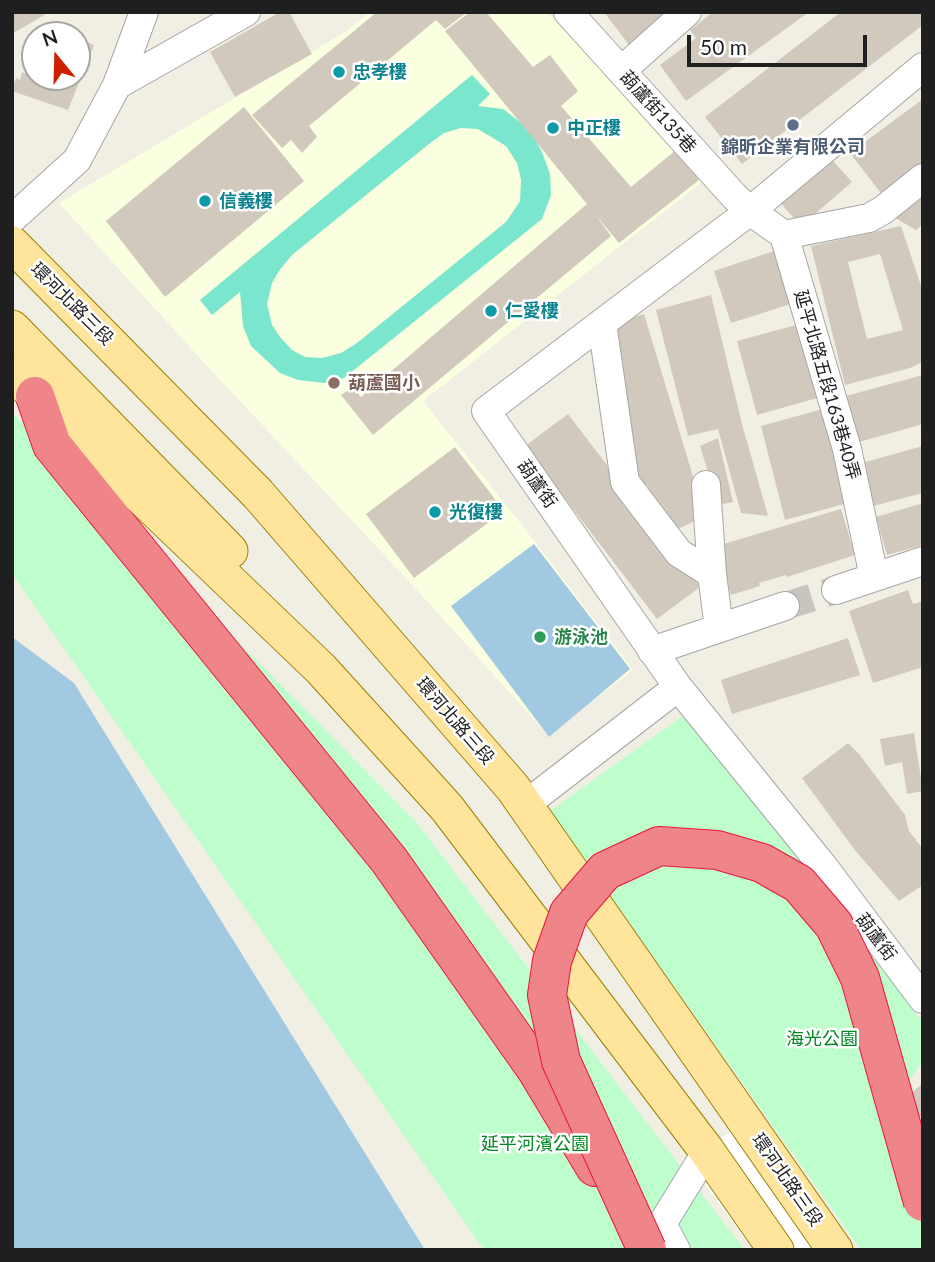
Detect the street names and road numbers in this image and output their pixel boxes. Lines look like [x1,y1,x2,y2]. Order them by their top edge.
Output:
street label: 葫蘆街135巷 [615,66,701,158]
street label: 環河北路三段 [26,258,118,350]
street label: 延平北路五段163巷40弄 [790,288,864,482]
street label: 葫蘆街 [513,456,561,512]
street label: 環河北路三段 [411,673,499,769]
street label: 葫蘆街 [851,909,901,965]
street label: 環河北路三段 [747,1130,827,1230]

